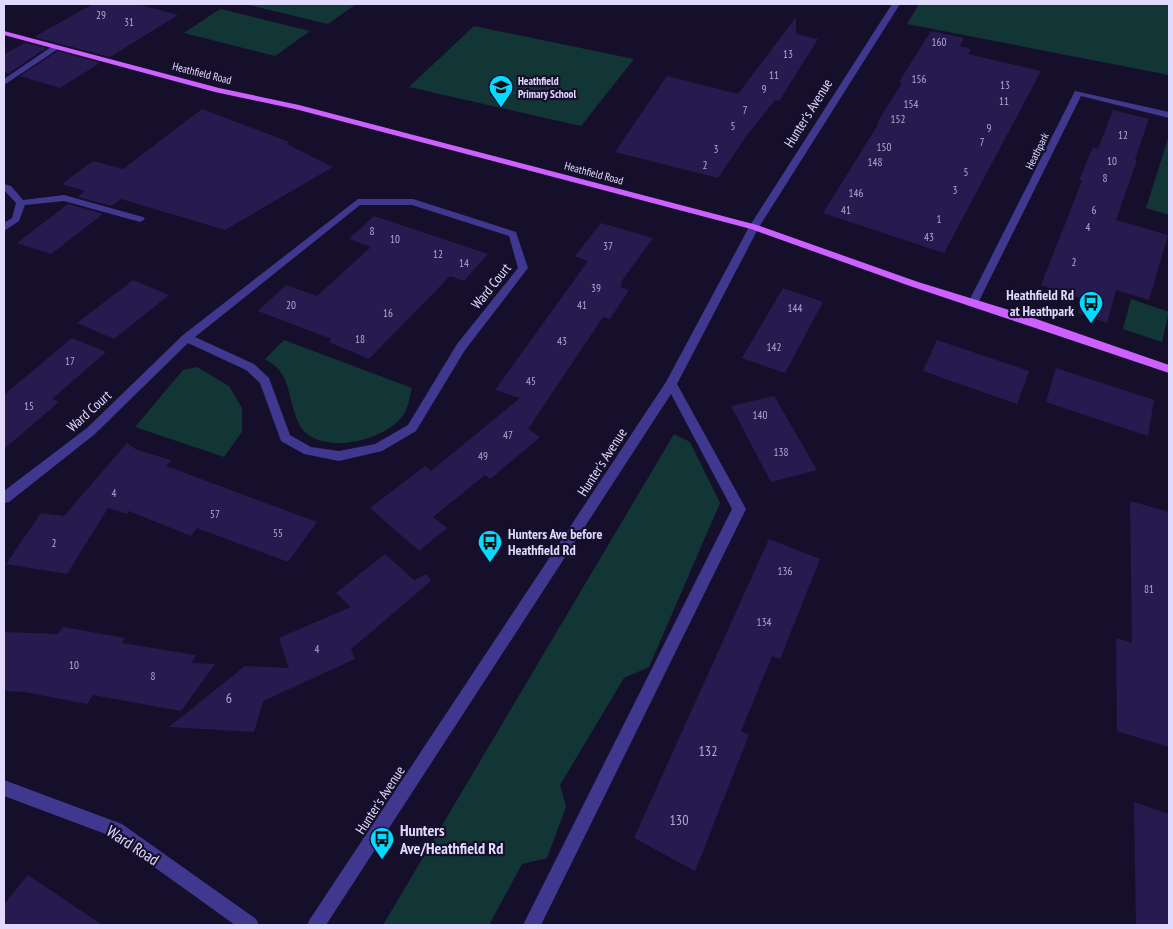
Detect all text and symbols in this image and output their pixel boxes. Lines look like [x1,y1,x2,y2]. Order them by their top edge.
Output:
house number: 29 [96,8,106,22]
house number: 31 [124,15,134,29]
house number: 160 [932,35,946,49]
house number: 13 [783,47,793,61]
street label: Heathfield Road [171,59,233,87]
house number: 11 [769,68,779,82]
house number: 156 [912,72,926,86]
school or university icon: Heathfield Primary School [488,74,514,108]
place label: Heathfield Primary School [518,74,576,101]
street label: Hunter's Avenue [780,75,836,151]
house number: 13 [1000,78,1010,92]
house number: 9 [762,82,767,96]
house number: 11 [999,94,1009,108]
house number: 154 [904,97,918,111]
house number: 7 [743,103,748,117]
house number: 152 [891,112,905,126]
house number: 5 [731,119,736,133]
house number: 9 [987,121,992,135]
house number: 12 [1118,128,1128,142]
street label: Heathpark [1022,130,1052,172]
house number: 7 [980,135,985,149]
house number: 150 [877,140,891,154]
house number: 3 [714,142,719,156]
house number: 10 [1107,154,1117,168]
house number: 148 [868,155,882,169]
street label: Heathfield Road [563,158,625,188]
house number: 2 [703,158,708,172]
house number: 5 [964,165,969,179]
house number: 8 [1103,171,1108,185]
house number: 3 [953,183,958,197]
house number: 146 [849,186,863,200]
house number: 41 [841,203,851,217]
house number: 6 [1092,203,1097,217]
house number: 1 [937,212,942,226]
house number: 4 [1086,220,1091,234]
house number: 8 [370,224,375,238]
house number: 43 [924,230,934,244]
house number: 10 [390,232,400,246]
house number: 37 [603,239,613,253]
house number: 12 [433,247,443,261]
house number: 2 [1072,255,1077,269]
house number: 14 [459,256,469,270]
street label: Ward Court [467,259,515,312]
house number: 39 [591,281,601,295]
place label: Heathfield Rd at Heathpark [1006,286,1074,320]
bus stop icon: Heathfield Rd at Heathpark [1078,290,1104,324]
house number: 20 [286,298,296,312]
house number: 41 [577,298,587,312]
house number: 144 [788,301,802,315]
house number: 16 [383,306,393,320]
house number: 18 [355,332,365,346]
house number: 43 [557,334,567,348]
house number: 142 [767,340,781,354]
house number: 17 [65,354,75,368]
house number: 45 [526,374,536,388]
street label: Ward Court [63,386,115,436]
house number: 15 [24,399,34,413]
house number: 140 [753,408,767,422]
street label: Hunter's Avenue [573,424,631,499]
house number: 47 [503,428,513,442]
house number: 138 [774,445,788,459]
house number: 49 [478,449,488,463]
house number: 4 [112,486,117,500]
house number: 57 [210,507,220,521]
place label: Hunters Ave before Heathfield Rd [508,525,602,559]
house number: 55 [273,526,283,540]
bus stop icon: Hunters Ave before Heathfield Rd [477,529,503,563]
house number: 2 [52,536,57,550]
house number: 136 [778,564,792,578]
house number: 81 [1144,582,1154,596]
house number: 134 [757,615,771,629]
house number: 4 [315,642,320,656]
house number: 10 [69,658,79,672]
house number: 8 [151,669,156,683]
house number: 6 [226,689,232,707]
house number: 132 [699,742,717,760]
street label: Hunter's Avenue [351,762,409,837]
house number: 130 [670,811,688,829]
place label: Hunters Ave/Heathfield Rd [399,820,503,858]
street label: Ward Road [103,821,163,869]
bus stop icon: Hunters Ave/Heathfield Rd [369,826,395,860]

